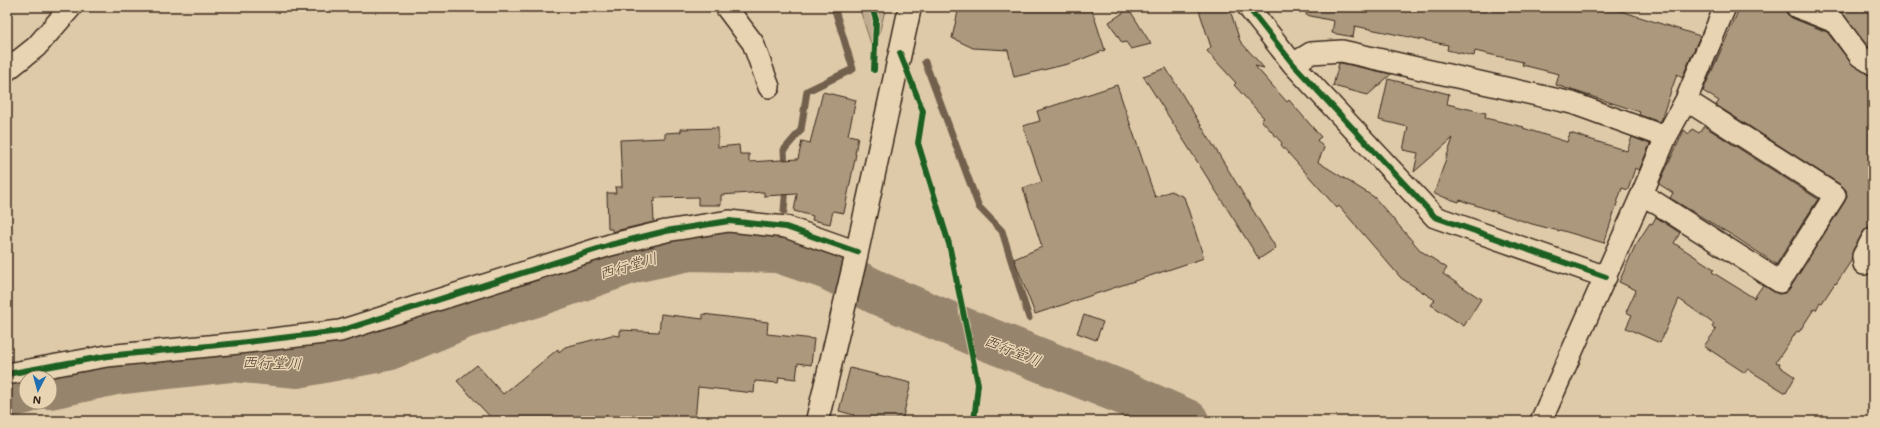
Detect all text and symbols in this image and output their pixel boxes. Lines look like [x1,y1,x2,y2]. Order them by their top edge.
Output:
water label: 西行堂川 [596,247,660,283]
water label: 西行堂川 [981,329,1045,371]
water label: 西行堂川 [242,351,302,373]
north arrow [18,370,58,410]
text: N [32,393,42,408]

